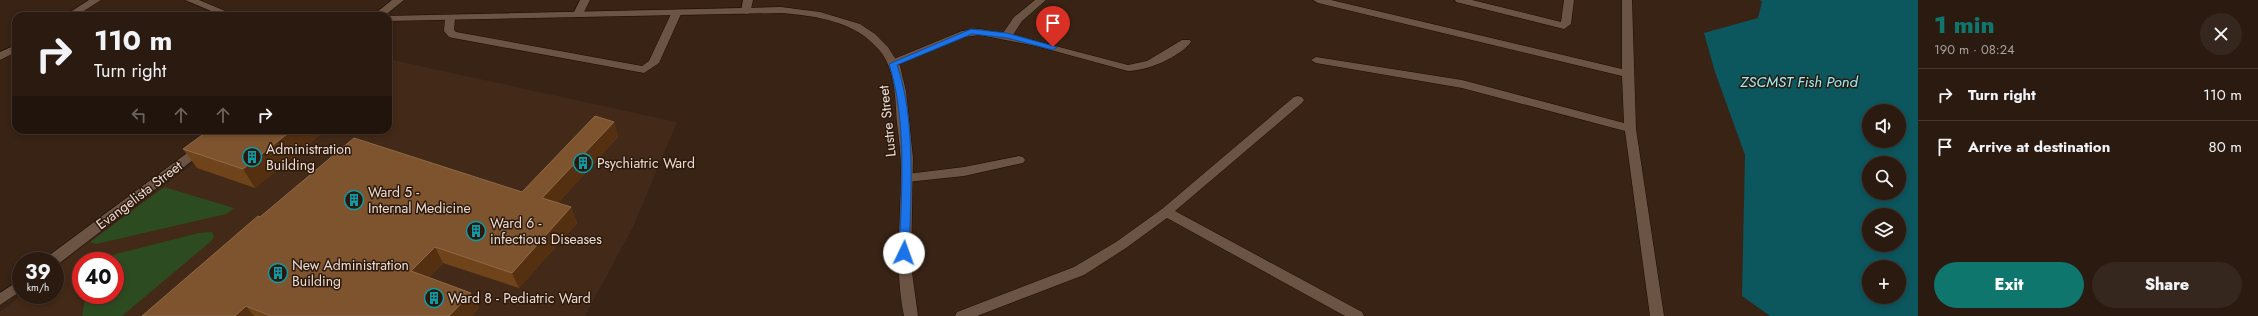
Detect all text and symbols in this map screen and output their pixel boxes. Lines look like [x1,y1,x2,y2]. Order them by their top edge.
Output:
pin [1036,6,1070,47]
text: 1 min [1934,7,1995,42]
icon: arrive [1042,12,1064,34]
button: close [2200,13,2242,55]
text: 110 m [94,20,172,61]
icon: right [28,28,80,80]
text: 190 m · 08:24 [1934,40,2015,59]
text: Turn right [94,58,166,84]
water label: ZSCMST Fish Pond [1739,71,1858,93]
street label: Lustre Street [873,84,901,158]
icon: right [1934,84,1956,106]
text: Turn right [1968,84,2036,106]
text: 110 m [2203,84,2242,106]
icon: left [128,104,150,126]
icon: ahead [170,104,192,126]
icon: ahead [212,104,234,126]
icon: right [254,104,276,126]
map controls [1862,104,1906,304]
button: sound [1862,104,1906,148]
icon: arrive [1934,136,1956,158]
text: Arrive at destination [1968,136,2110,158]
text: 80 m [2209,136,2242,158]
place label: Administration Building [266,139,351,175]
building icon: Administration Building [241,146,263,168]
building icon: Psychiatric Ward [572,152,594,174]
place label: Psychiatric Ward [597,153,695,173]
street label: Evangelista Street [92,156,187,234]
button: search [1862,156,1906,200]
place label: Ward 5 - Internal Medicine [368,182,471,218]
building icon: Ward 5 - Internal Medicine [343,189,365,211]
button: layers [1862,208,1906,252]
place label: Ward 6 - infectious Diseases [490,213,602,249]
building icon: Ward 6 - infectious Diseases [465,220,487,242]
position arrow [883,232,925,274]
speed limit sign: 40 [72,252,124,304]
place label: New Administration Building [292,255,409,291]
text: 39 [25,258,51,287]
button: + [1862,260,1906,304]
building icon: New Administration Building [267,262,289,284]
button: Exit [1934,262,2084,308]
button: Share [2092,262,2242,308]
text: km/h [27,280,49,295]
building icon: Ward 8 - Pediatric Ward [423,287,445,309]
place label: Ward 8 - Pediatric Ward [448,288,591,308]

